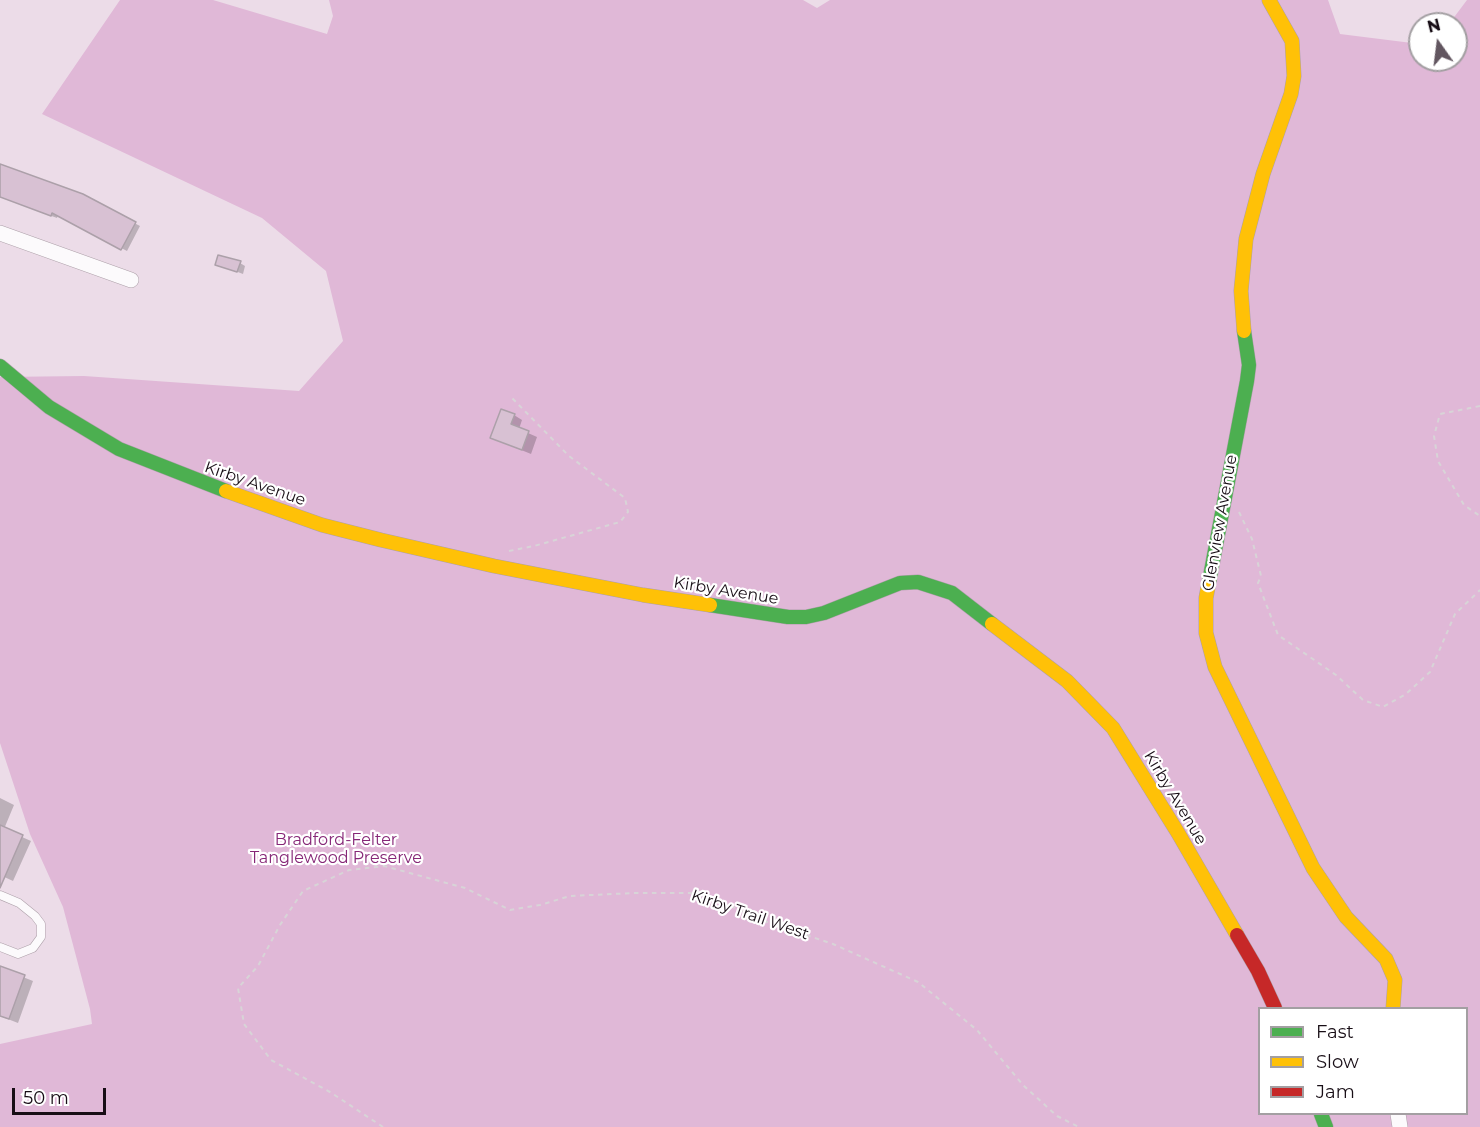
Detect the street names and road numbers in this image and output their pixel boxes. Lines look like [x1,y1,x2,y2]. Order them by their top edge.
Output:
street label: Glenview Avenue [1199,453,1241,593]
street label: Kirby Avenue [202,458,308,510]
street label: Kirby Avenue [672,573,780,609]
street label: Kirby Avenue [1140,748,1210,848]
street label: Kirby Trail West [689,886,811,944]

